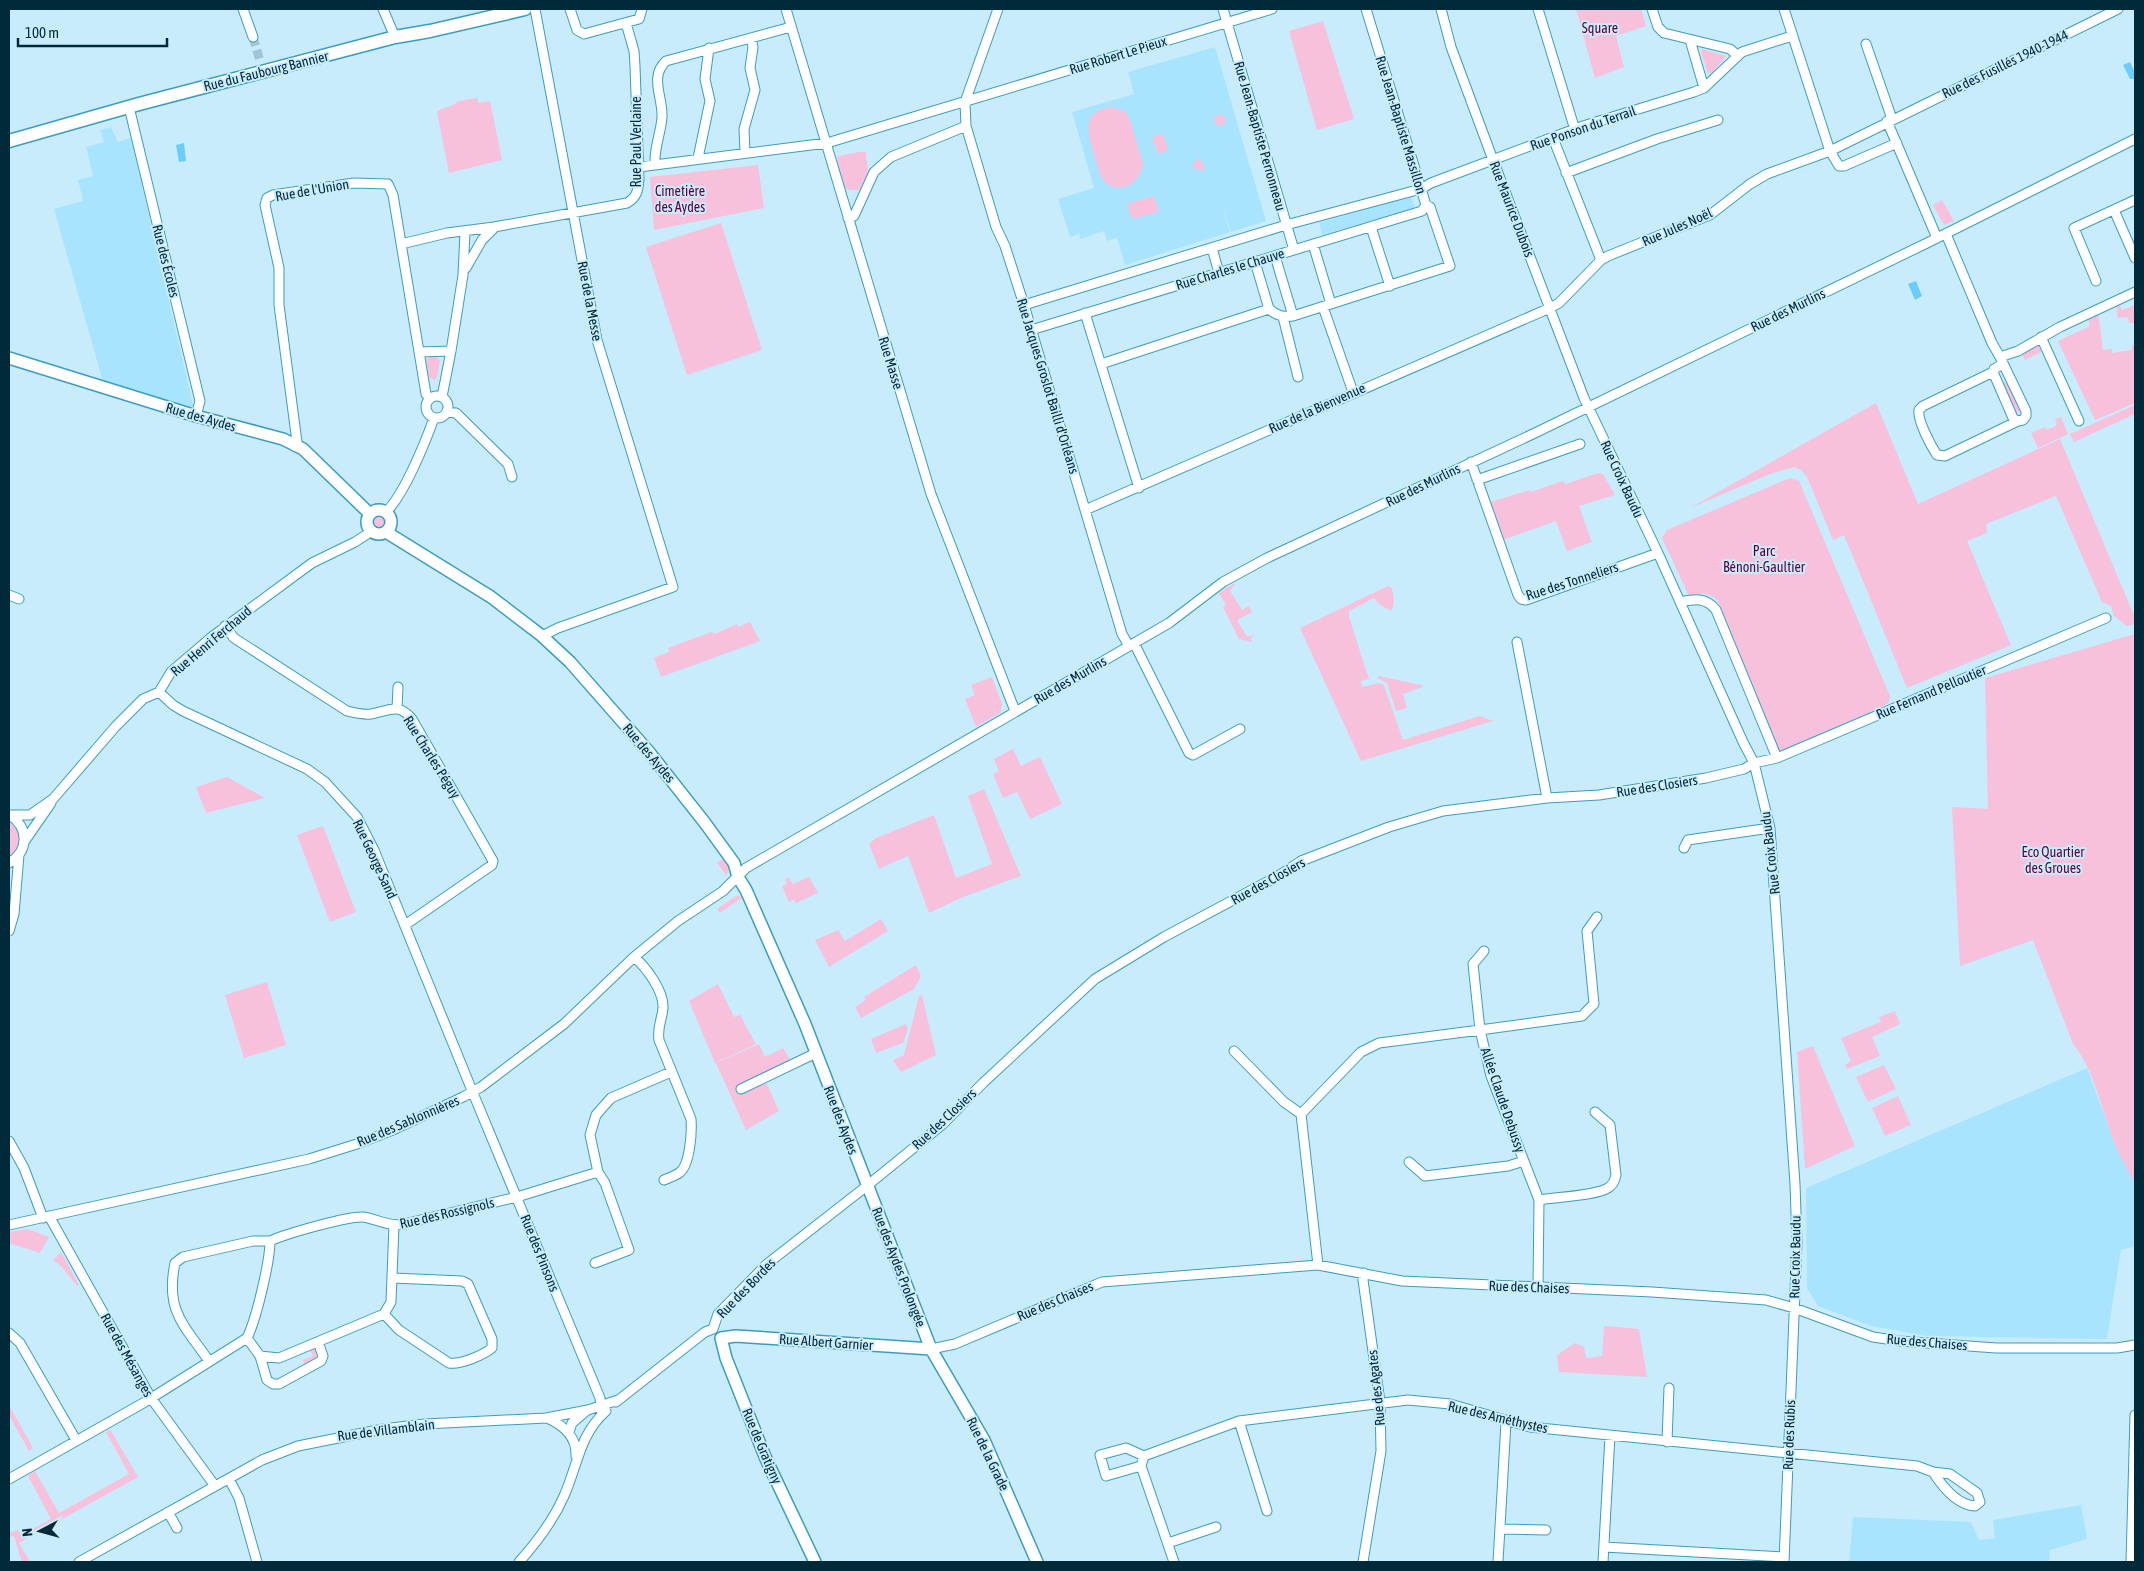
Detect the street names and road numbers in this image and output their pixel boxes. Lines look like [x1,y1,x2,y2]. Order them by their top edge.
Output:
street label: Rue des Fusillés 1940-1944 [1939,26,2071,101]
street label: Rue Robert Le Pieux [1067,33,1169,77]
street label: Rue du Faubourg Bannier [202,48,331,94]
street label: Rue Jean-Baptiste Massillon [1372,54,1430,196]
street label: Rue Jean-Baptiste Perronneau [1231,59,1289,213]
street label: Rue Paul Verlaine [628,96,644,188]
street label: Rue Ponson du Terrail [1528,102,1638,154]
street label: Rue Maurice Dubois [1486,159,1538,259]
street label: Rue de l'Union [274,176,350,204]
street label: Rue Jules Noël [1639,204,1715,250]
street label: Rue des Écoles [149,223,183,299]
street label: Rue Charles le Chauve [1174,245,1286,293]
street label: Rue de la Messe [574,260,606,342]
street label: Rue des Murlins [1748,285,1828,335]
street label: Rue Jacques Groslot Bailli d'Orléans [1014,296,1082,476]
street label: Rue Masse [875,335,907,391]
street label: Rue de la Bienvenue [1266,380,1368,436]
street label: Rue des Aydes [164,399,238,435]
street label: Rue Croix Baudu [1597,438,1647,520]
street label: Rue des Murlins [1383,460,1463,510]
street label: Rue des Tonneliers [1524,559,1620,603]
street label: Rue Henri Ferchaud [167,603,255,679]
street label: Rue des Murlins [1031,653,1109,707]
street label: Rue Fernand Pelloutier [1874,661,1989,722]
street label: Rue Charles Péguy [400,713,464,801]
street label: Rue des Aydes [620,720,678,786]
street label: Rue des Closiers [1615,772,1699,800]
street label: Rue Croix Baudu [1757,811,1783,895]
street label: Rue George Sand [350,817,400,901]
street label: Rue des Closiers [1228,854,1308,908]
street label: Allée Claude Debussy [1478,1045,1529,1155]
street label: Rue des Aydes [821,1083,861,1157]
street label: Rue des Closiers [909,1085,979,1153]
street label: Rue des Sablonnières [354,1092,462,1150]
street label: Rue des Rossignols [398,1194,496,1232]
street label: Rue des Aydes Prolongée [869,1205,929,1329]
street label: Rue des Pinsons [517,1212,563,1294]
street label: Rue Croix Baudu [1786,1215,1804,1299]
street label: Rue des Bordes [713,1255,779,1321]
street label: Rue des Chaises [1015,1278,1095,1324]
street label: Rue des Chaises [1488,1278,1570,1296]
street label: Rue des Mésanges [97,1310,157,1400]
street label: Rue Albert Garnier [779,1331,874,1353]
street label: Rue des Chaises [1886,1331,1968,1354]
street label: Rue des Agates [1364,1349,1388,1427]
street label: Rue des Améthystes [1447,1398,1550,1436]
street label: Rue des Rubis [1780,1399,1798,1470]
street label: Rue de Gratigny [739,1406,785,1486]
street label: Rue de la Grade [963,1415,1013,1493]
street label: Rue de Villamblain [336,1416,436,1444]

